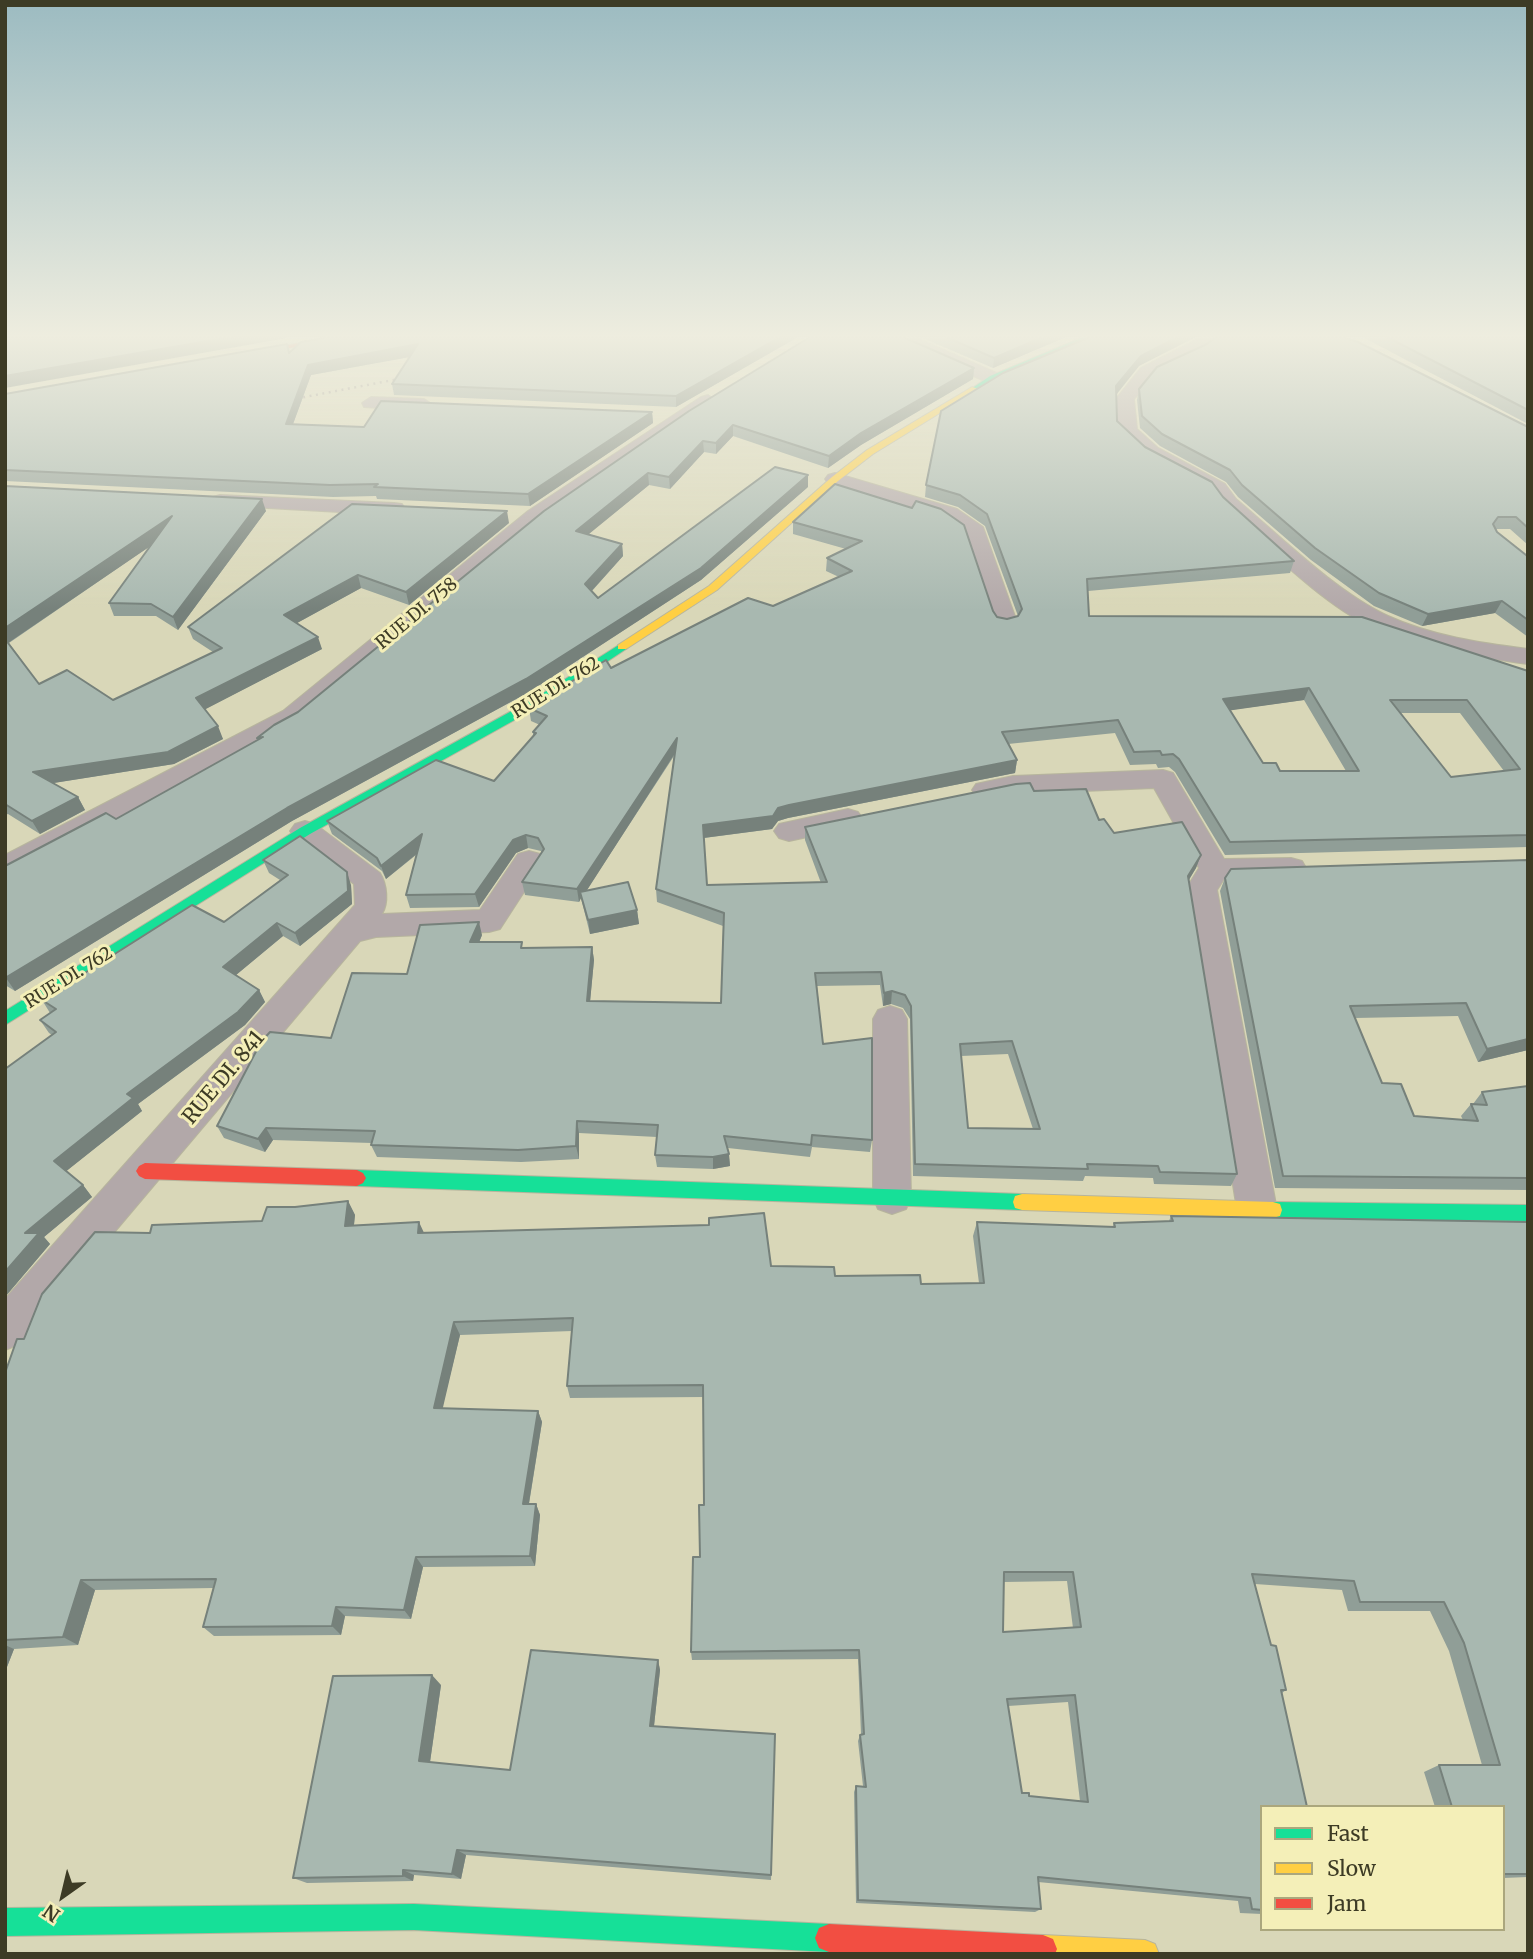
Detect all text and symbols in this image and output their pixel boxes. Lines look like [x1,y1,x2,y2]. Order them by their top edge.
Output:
street label: RUE DI. 758 [372,574,462,654]
street label: RUE DI. 762 [508,653,604,723]
street label: RUE DI. 762 [21,943,117,1013]
street label: RUE DI. 841 [178,1026,270,1130]
legend [1260,1805,1505,1931]
text: Fast [1327,1820,1369,1847]
text: Slow [1327,1855,1376,1882]
north arrow [28,1861,98,1931]
text: Jam [1327,1890,1366,1917]
text: N [38,1899,64,1928]

